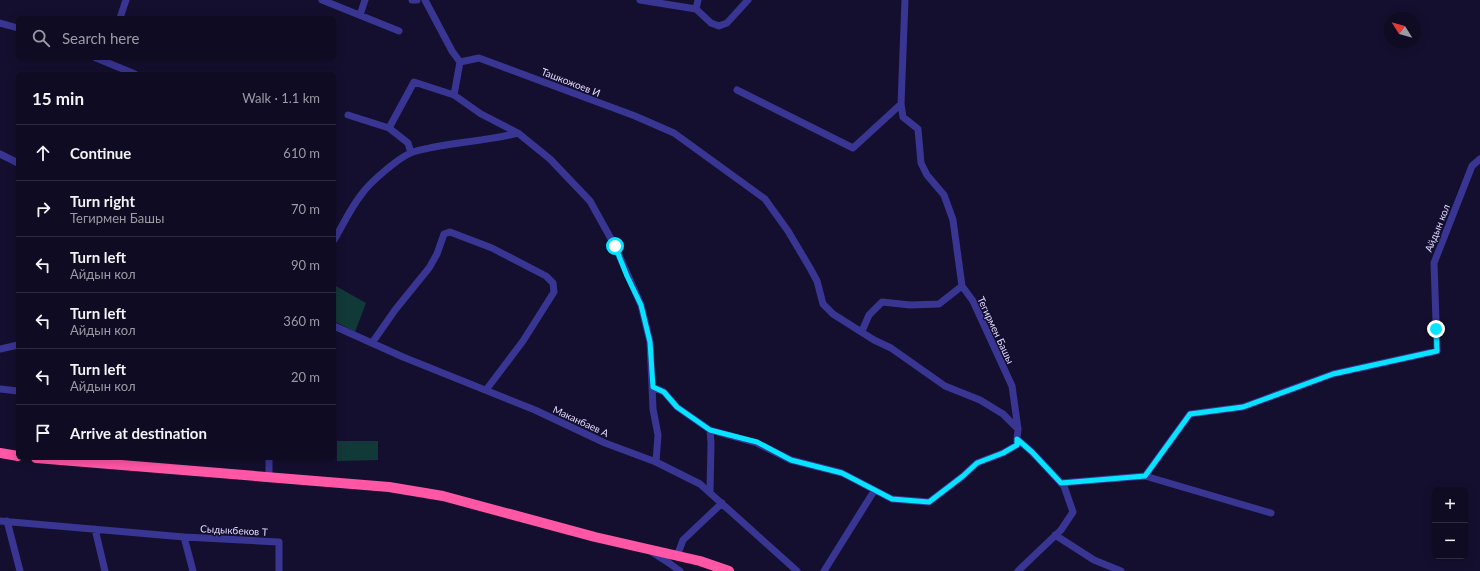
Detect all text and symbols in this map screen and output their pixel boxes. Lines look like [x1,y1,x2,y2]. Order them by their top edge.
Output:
north arrow [1384,12,1420,48]
search box [16,16,336,60]
icon: search [30,27,52,49]
text: Search here [62,29,139,47]
street label: Ташкожоев И [540,65,602,99]
text: 15 min [32,88,84,109]
text: Walk · 1.1 km [242,90,320,106]
icon: ahead [32,142,54,164]
text: Continue [70,144,131,162]
text: 610 m [283,145,320,161]
text: Turn right [70,192,135,210]
icon: right [32,198,54,220]
text: 70 m [291,201,320,217]
street label: Айдын кол [1422,202,1452,254]
text: Тегирмен Башы [70,210,164,226]
route start [606,237,624,255]
text: Turn left [70,248,126,266]
icon: left [32,254,54,276]
text: 90 m [291,257,320,273]
text: Айдын кол [70,266,136,282]
street label: Тегирмен Башы [975,295,1017,365]
text: Turn left [70,304,126,322]
icon: left [32,310,54,332]
text: 360 m [283,313,320,329]
route end [1427,320,1445,338]
text: Айдын кол [70,322,136,338]
text: Turn left [70,360,126,378]
icon: left [32,366,54,388]
text: 20 m [291,369,320,385]
text: Айдын кол [70,378,136,394]
street label: Маканбаев А [551,403,611,439]
icon: arrive [32,422,54,444]
text: Arrive at destination [70,424,207,442]
map controls [1432,487,1468,559]
button: + [1432,487,1468,523]
street label: Сыдыкбеков Т [200,522,268,538]
button: − [1432,523,1468,559]

